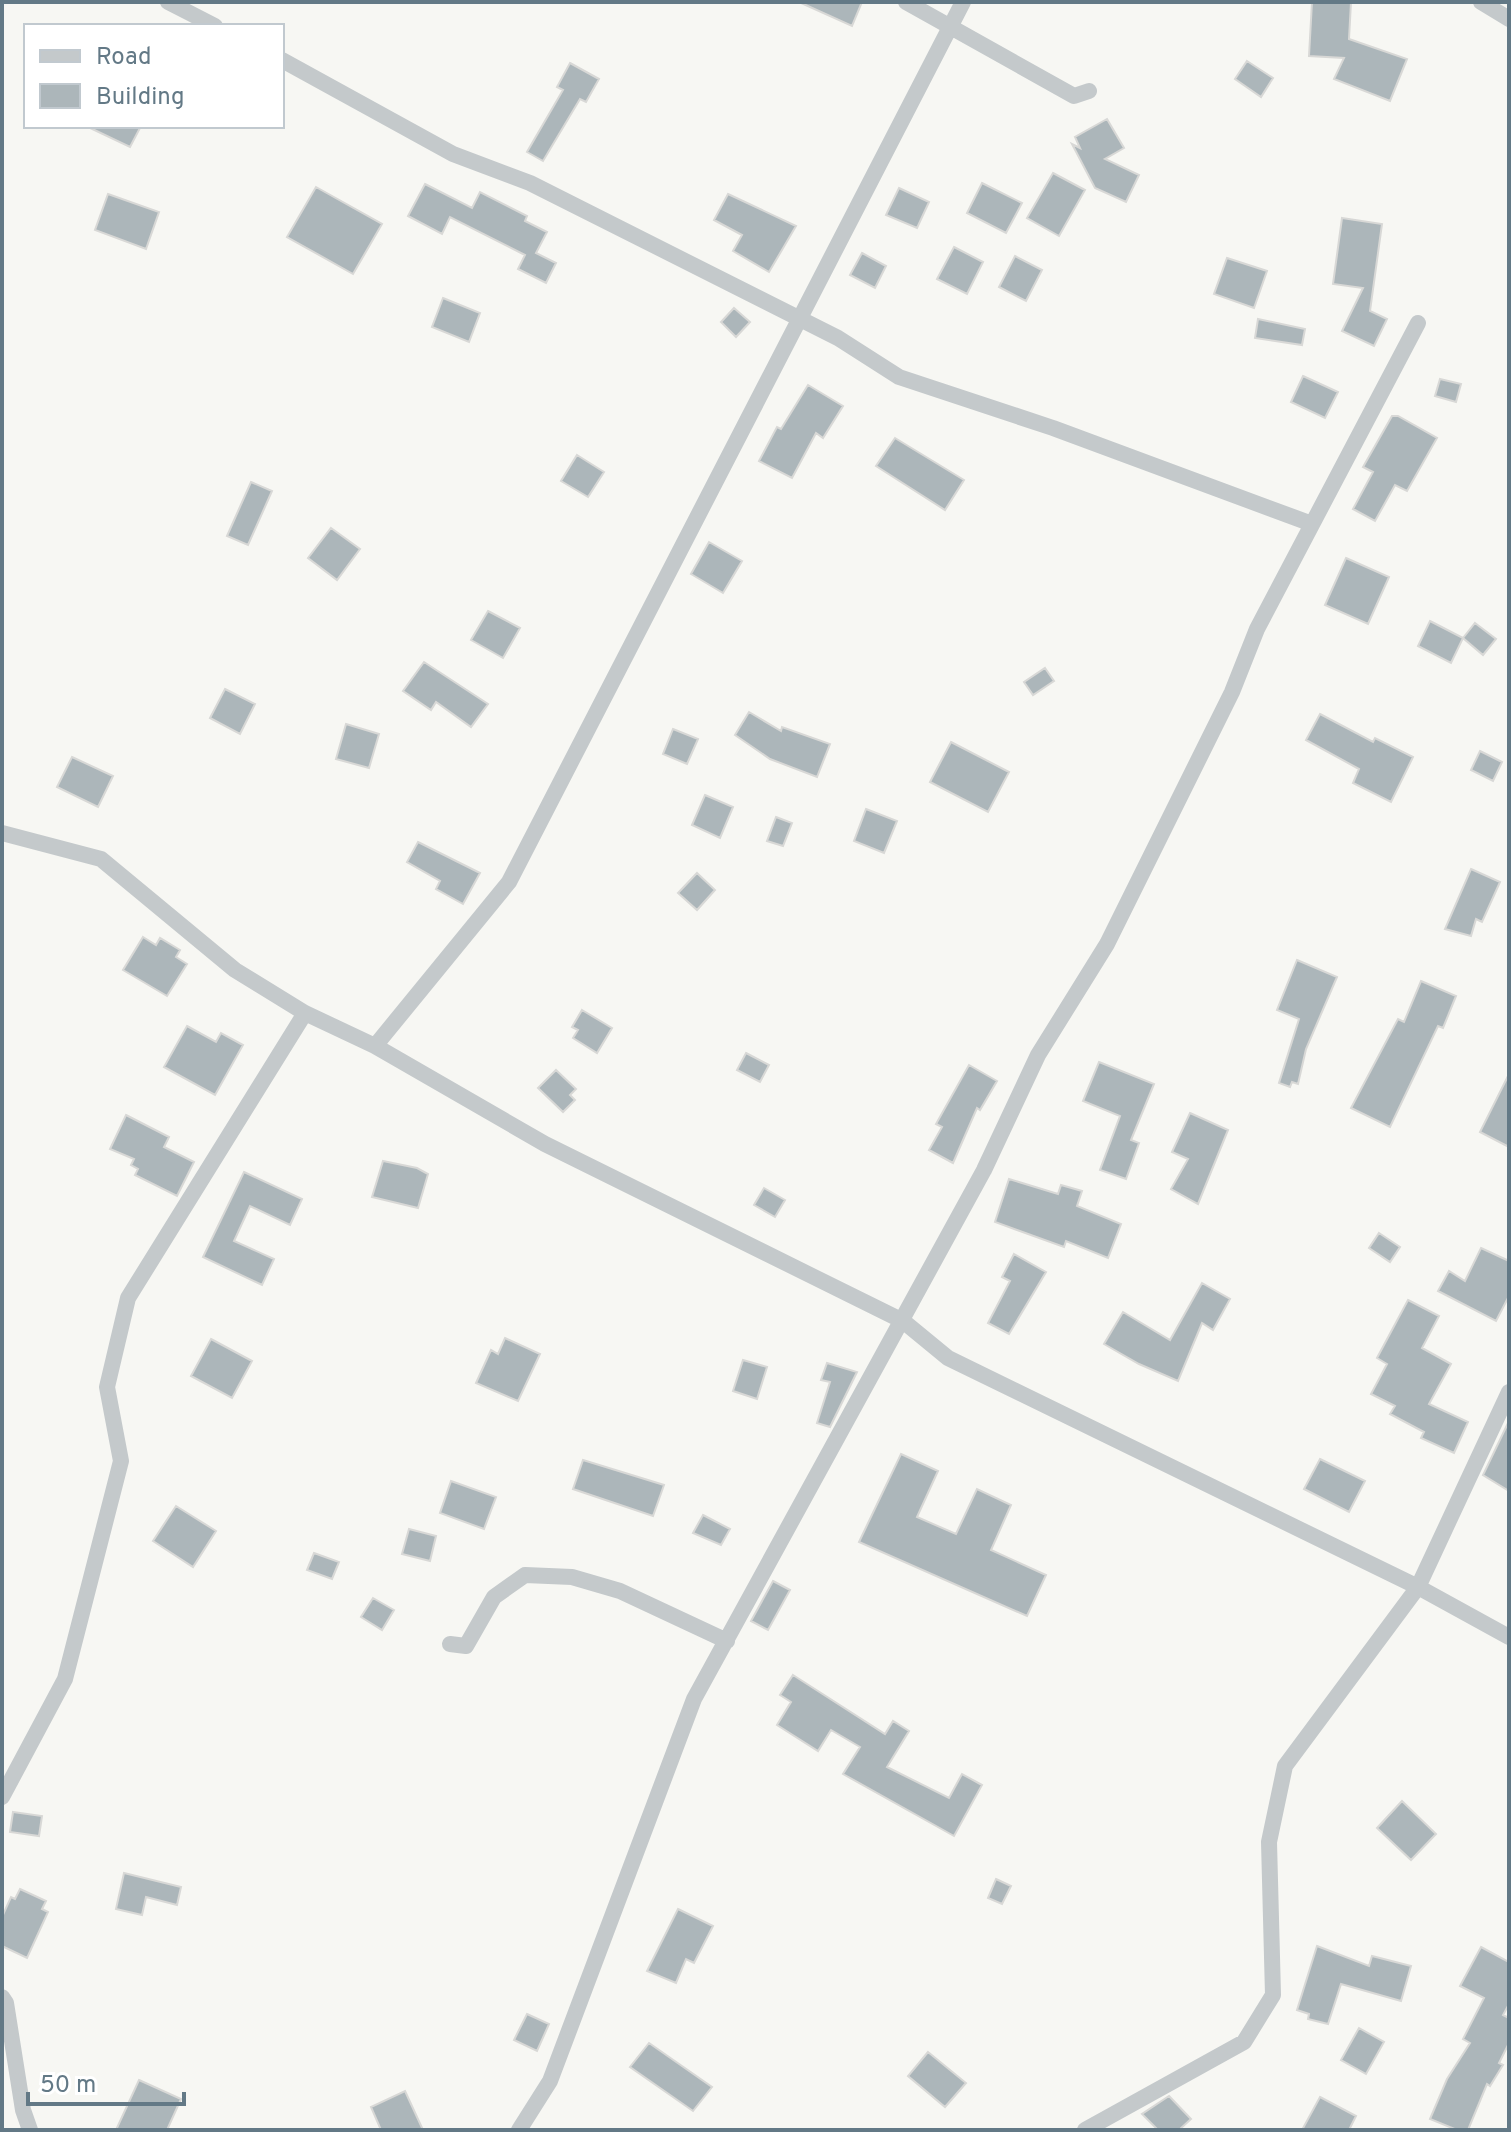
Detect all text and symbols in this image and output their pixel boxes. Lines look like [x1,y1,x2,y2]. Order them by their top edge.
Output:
legend [24,24,284,128]
text: Road [96,43,152,73]
text: Building [96,83,185,113]
scale bar [28,2056,184,2106]
text: 50 m [40,2071,96,2101]

